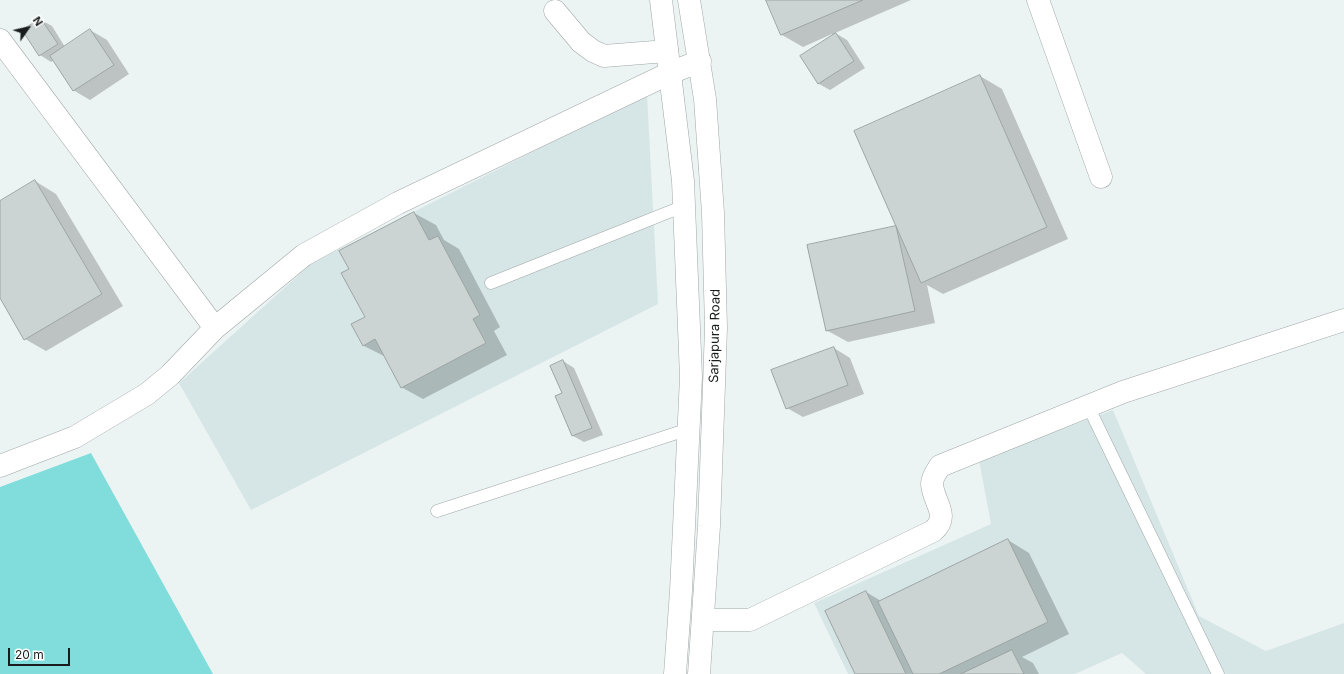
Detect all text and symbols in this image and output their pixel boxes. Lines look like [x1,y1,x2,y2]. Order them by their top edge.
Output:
north arrow [8,8,48,48]
text: N [30,14,46,29]
street label: Sarjapura Road [706,289,724,383]
scale bar [10,640,72,666]
text: 20 m [15,647,44,662]

